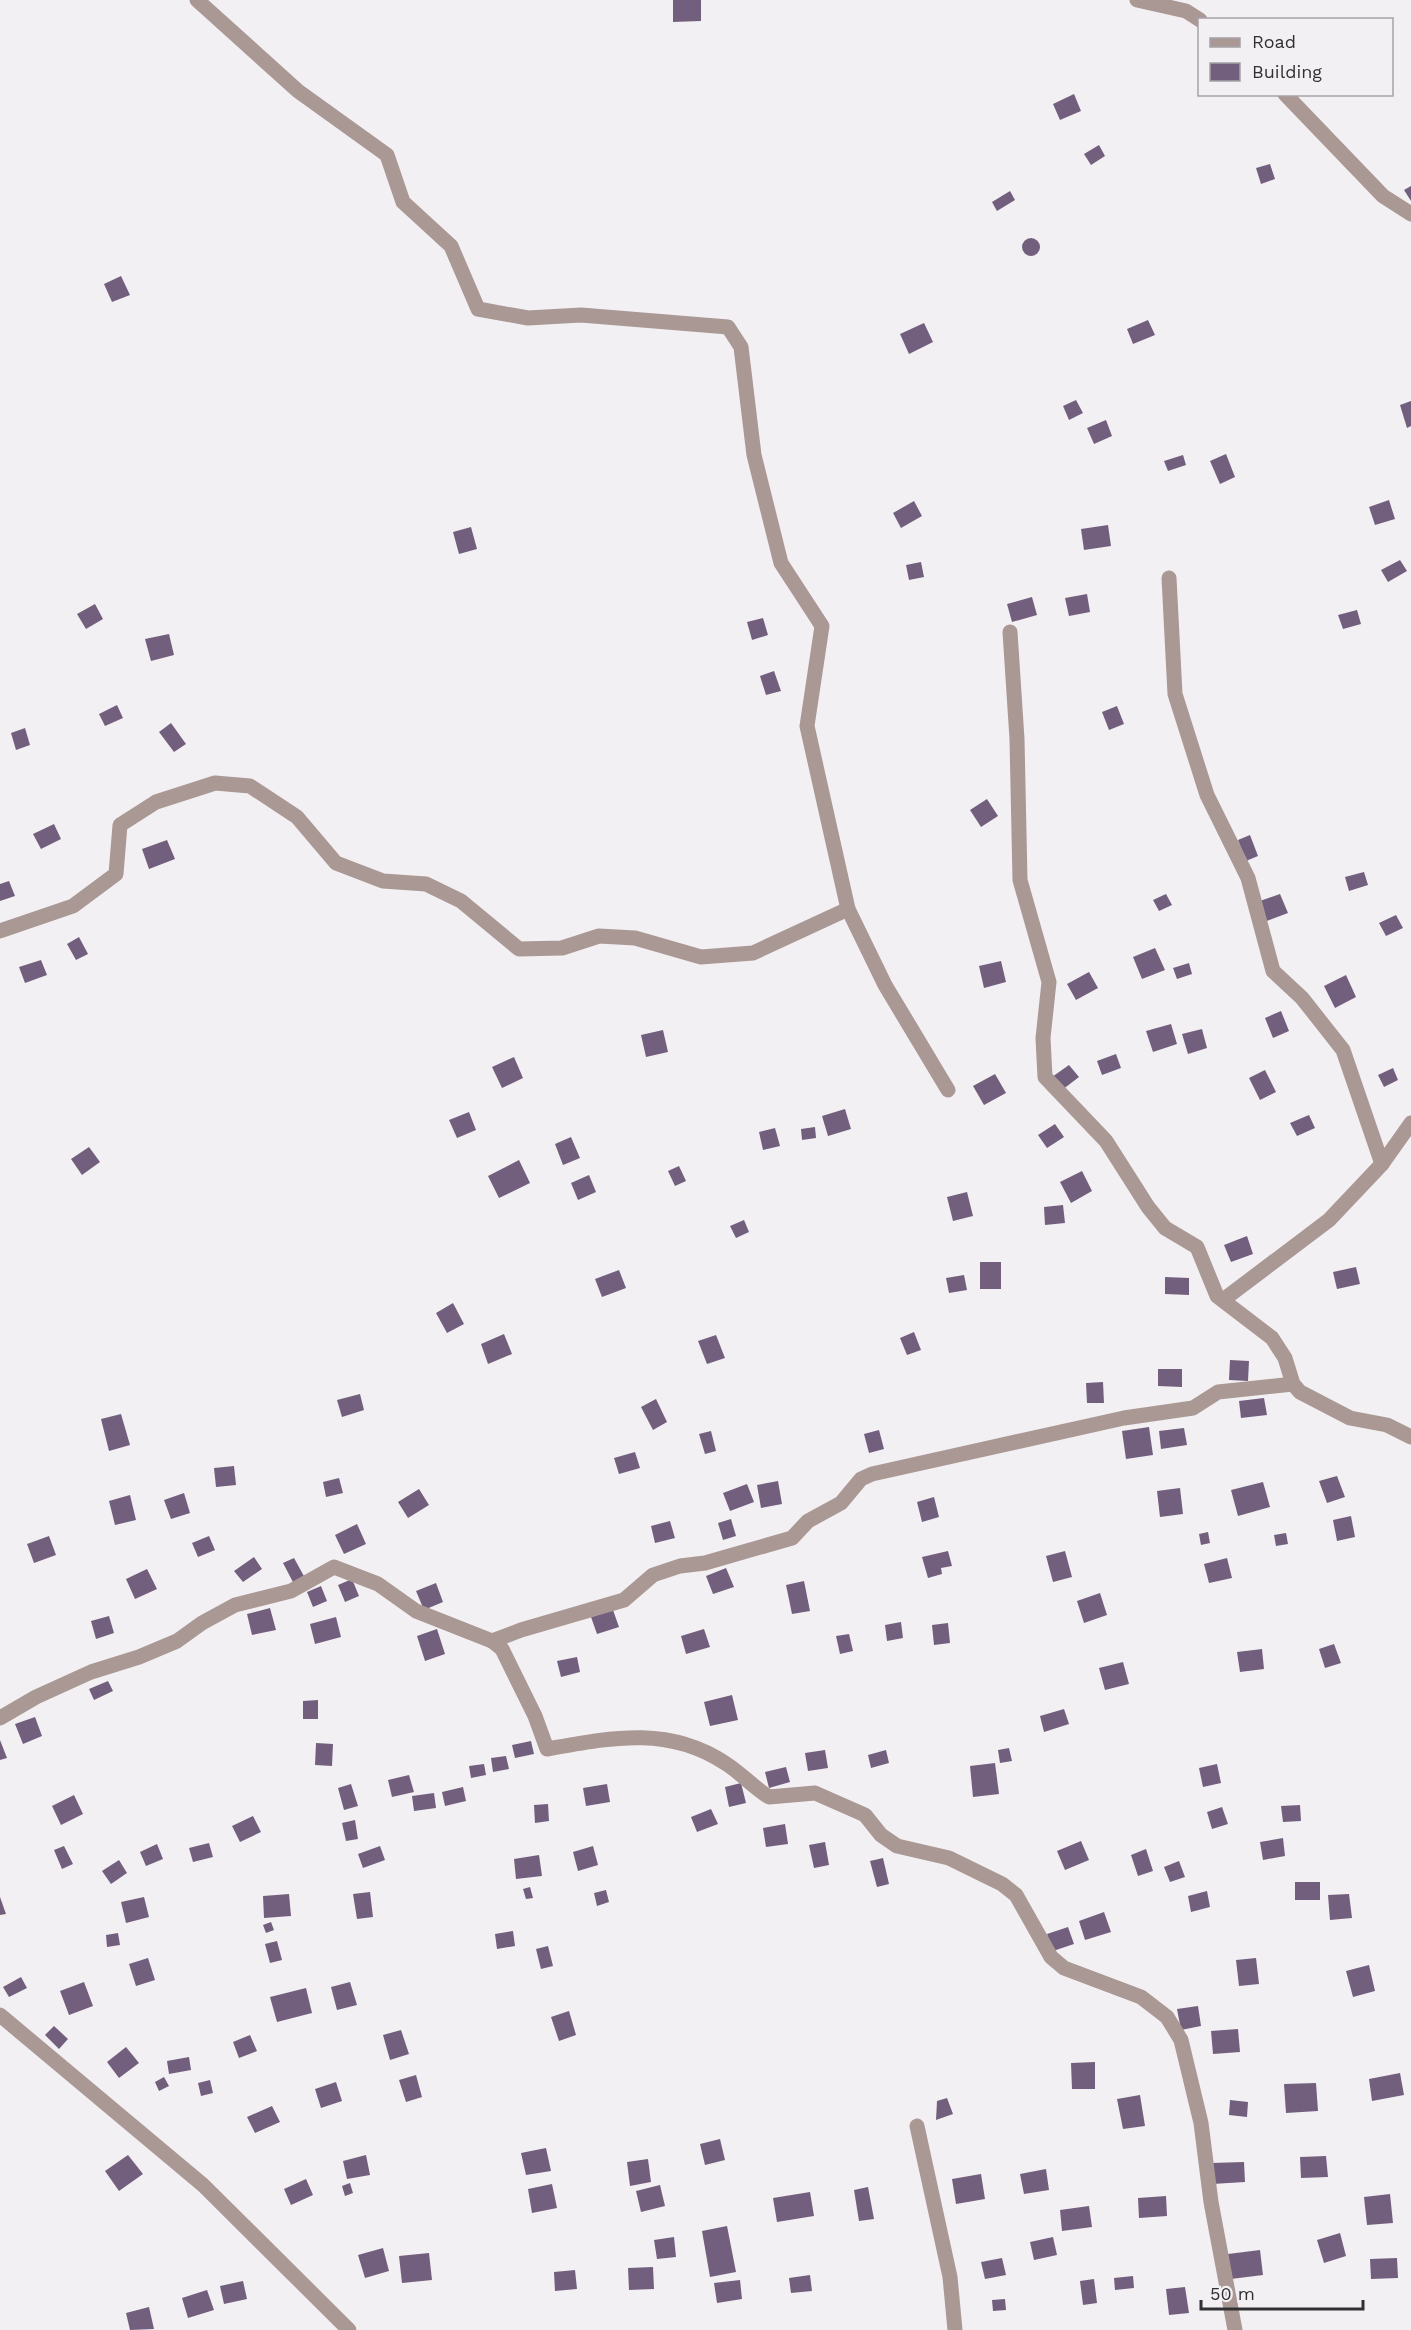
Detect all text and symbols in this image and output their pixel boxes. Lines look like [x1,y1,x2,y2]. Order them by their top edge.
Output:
legend [1198,18,1393,96]
text: Road [1252,31,1296,52]
text: Building [1252,61,1322,82]
scale bar [1201,2273,1363,2311]
text: 50 m [1210,2283,1255,2304]

